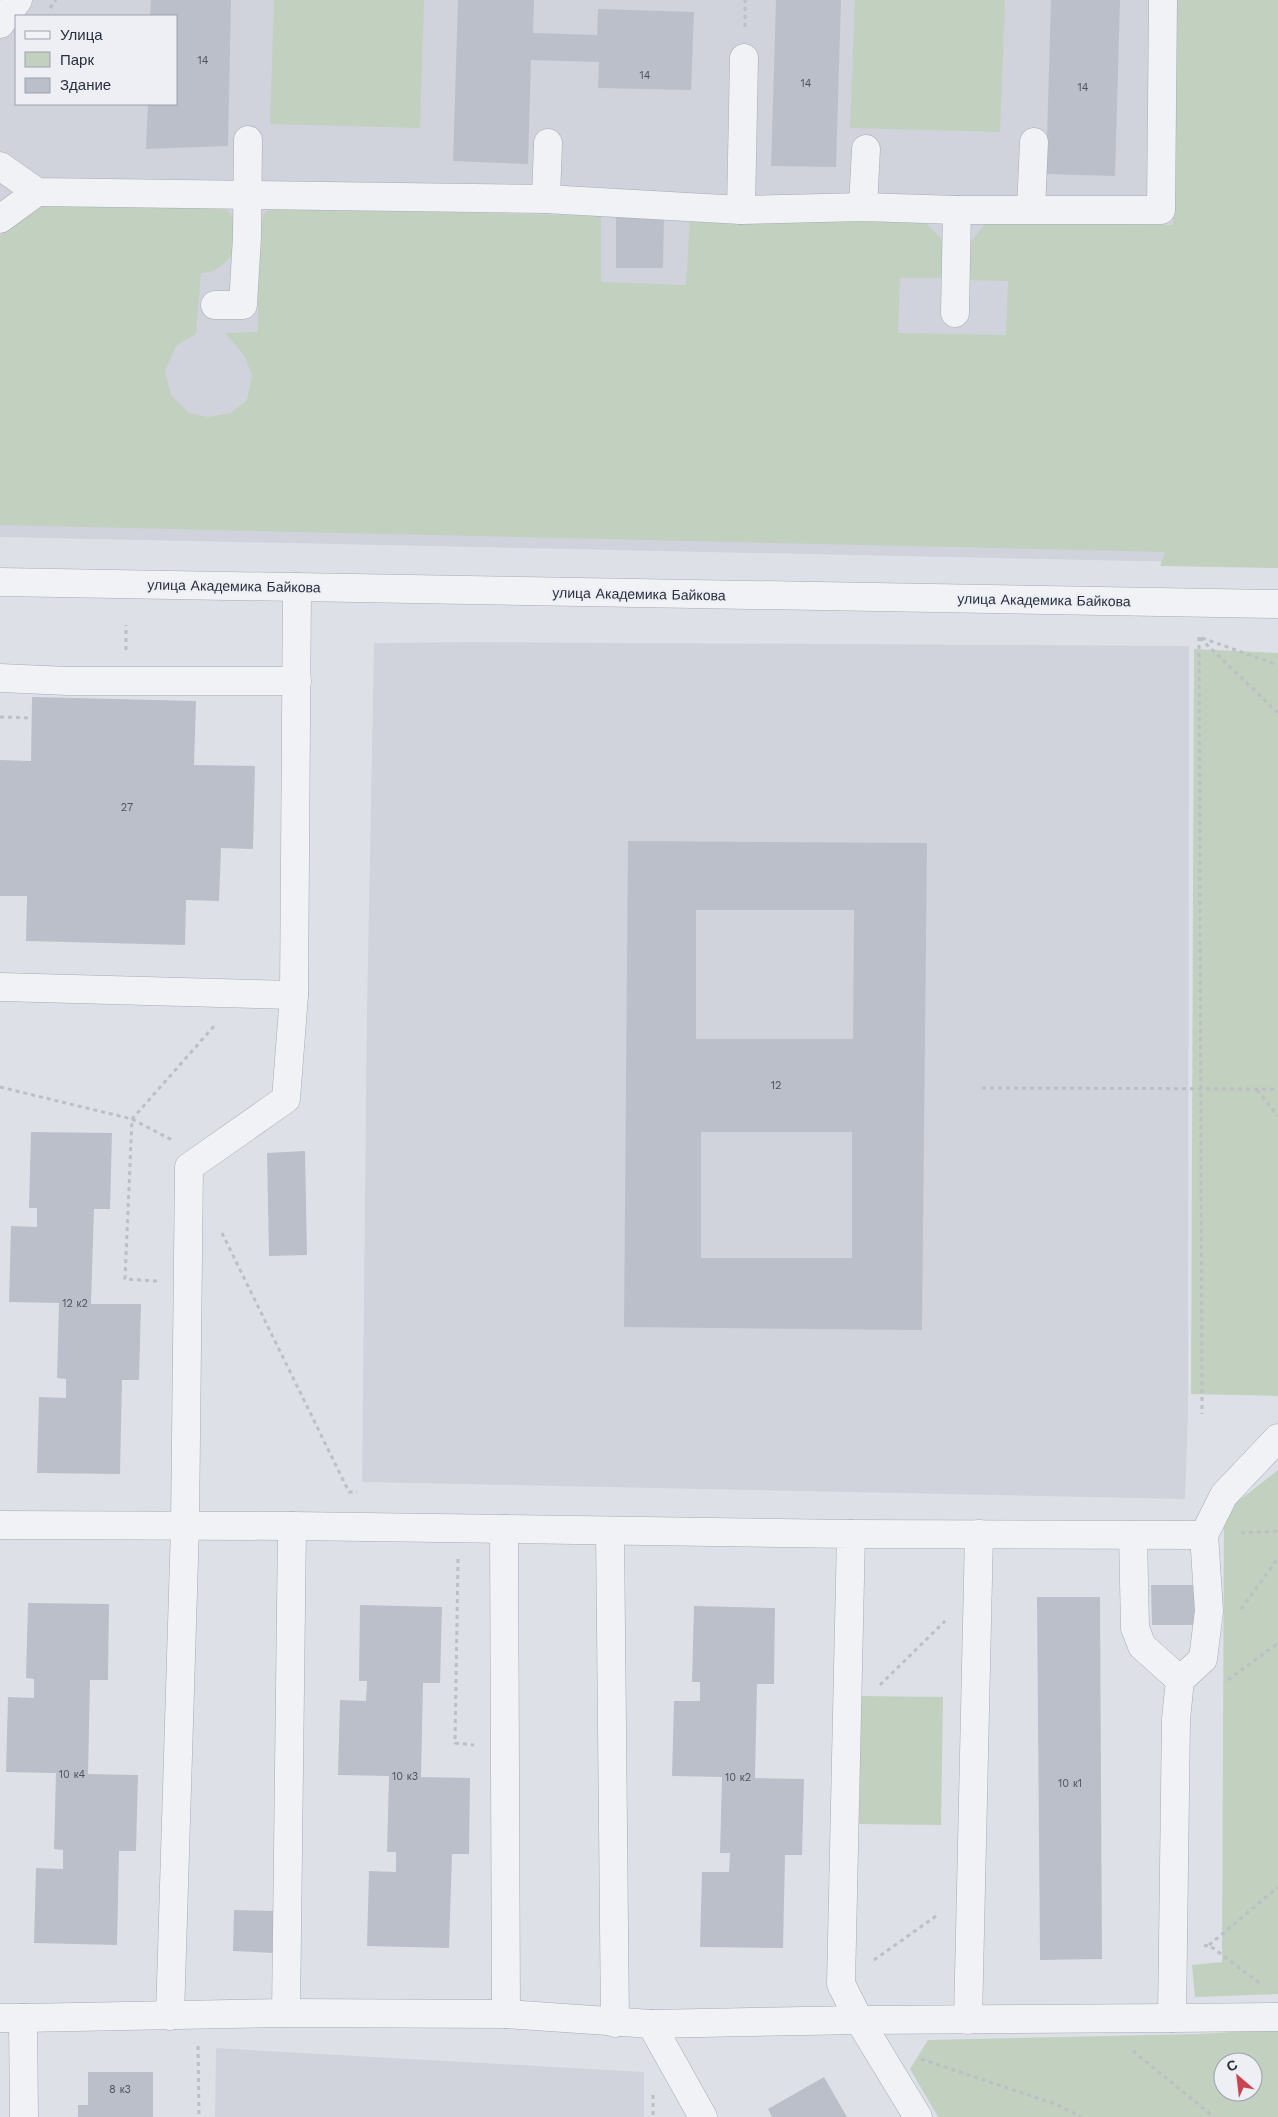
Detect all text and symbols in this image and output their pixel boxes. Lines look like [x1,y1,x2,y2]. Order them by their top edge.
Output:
legend [15,15,178,105]
text: Улица [60,26,103,44]
text: Парк [60,51,94,69]
house number: 14 [197,54,209,67]
house number: 14 [639,69,651,82]
text: Здание [60,76,111,94]
house number: 14 [800,77,812,90]
house number: 14 [1077,81,1089,94]
street label: улица Академика Байкова [147,576,321,596]
street label: улица Академика Байкова [552,584,726,604]
street label: улица Академика Байкова [957,590,1131,610]
house number: 27 [121,801,133,814]
house number: 12 [771,1079,781,1092]
house number: 12 к2 [62,1297,88,1310]
house number: 10 к4 [59,1768,85,1781]
house number: 10 к3 [392,1770,418,1783]
house number: 10 к2 [725,1771,751,1784]
house number: 10 к1 [1058,1777,1082,1790]
north arrow [1213,2052,1263,2102]
text: С [1224,2056,1240,2075]
house number: 8 к3 [109,2083,131,2096]

